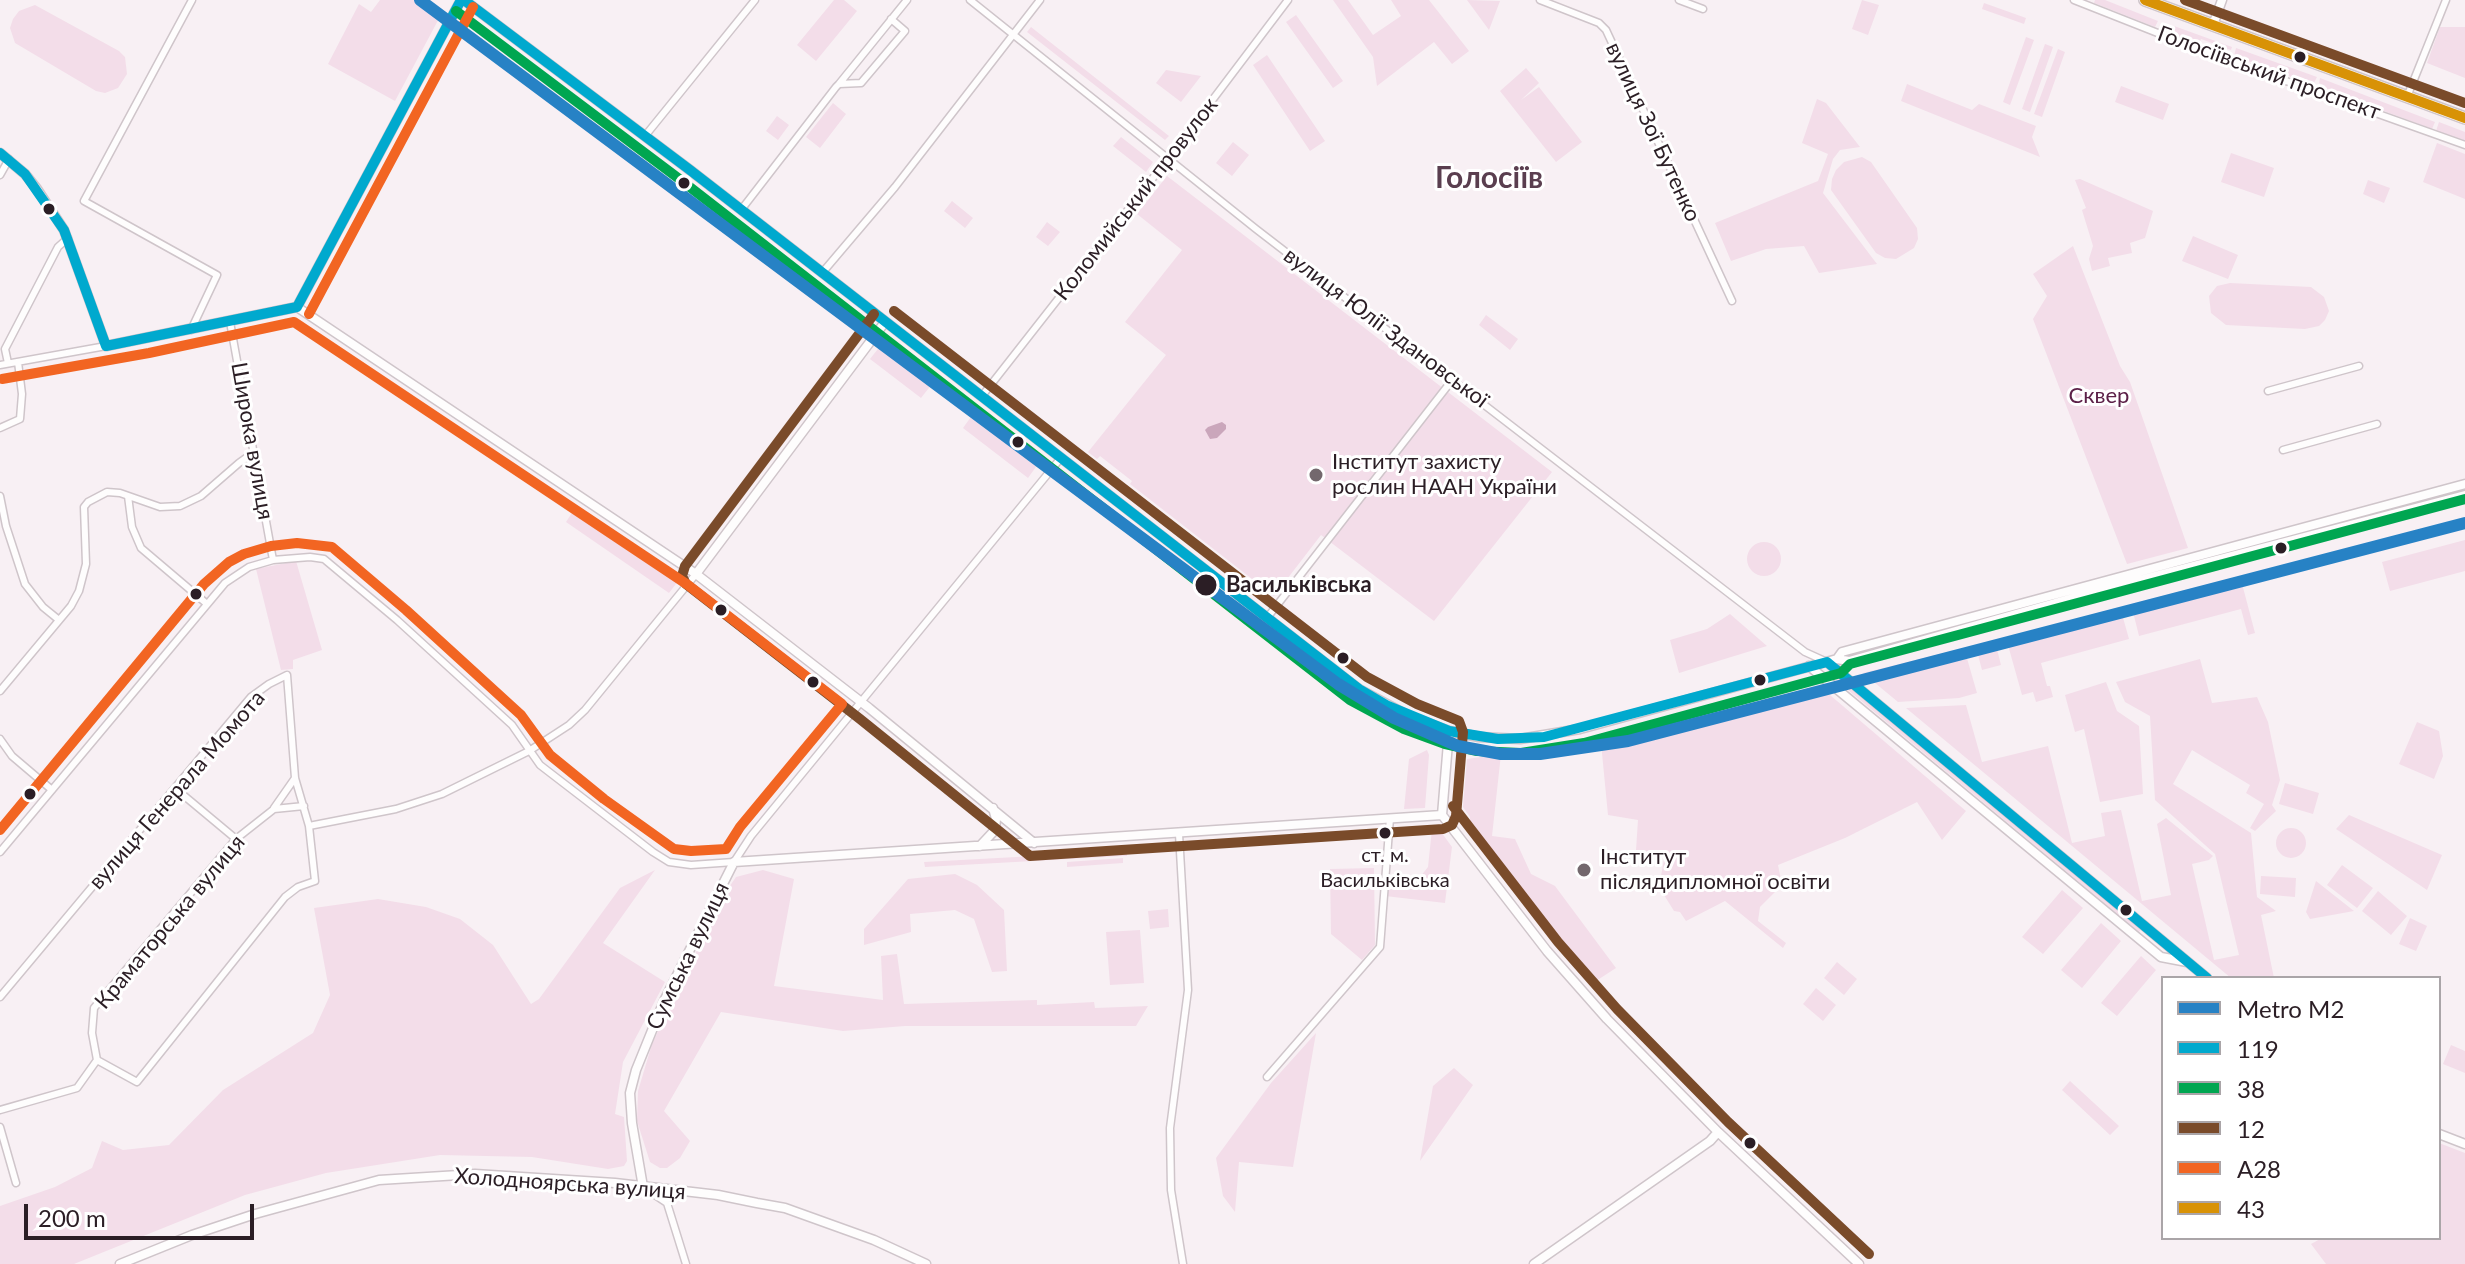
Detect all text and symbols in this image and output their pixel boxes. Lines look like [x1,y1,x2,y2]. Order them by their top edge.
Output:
street label: Голосіївський проспект [2154,20,2384,126]
street label: вулиця Зої Бутенко [1600,38,1706,226]
unlabelled marker [2292,49,2308,65]
street label: Коломийський провулок [1048,92,1224,306]
district label: Голосіїв [1435,160,1543,196]
unlabelled marker [676,175,692,191]
unlabelled marker [41,201,57,217]
street label: вулиця Юлії Здановської [1278,242,1494,414]
street label: Широка вулиця [225,360,279,522]
park label: Сквер [2069,383,2129,409]
unlabelled marker [1010,434,1026,450]
place label: Інститут захисту рослин НААН України [1332,449,1557,500]
marker: Інститут захисту рослин НААН України [1307,466,1325,484]
unlabelled marker [2273,540,2289,556]
marker: Васильківська [1193,572,1219,598]
place label: Васильківська [1226,572,1372,598]
unlabelled marker [188,586,204,602]
unlabelled marker [713,602,729,618]
unlabelled marker [1335,650,1351,666]
unlabelled marker [1752,672,1768,688]
unlabelled marker [805,674,821,690]
street label: вулиця Генерала Момота [84,685,270,895]
unlabelled marker [22,786,38,802]
marker: ст. м. Васильківська [1377,825,1393,841]
street label: Краматорська вулиця [89,830,251,1014]
place label: ст. м. Васильківська [1320,844,1450,891]
place label: Інститут післядипломної освіти [1600,844,1830,896]
marker: Інститут післядипломної освіти [1575,861,1593,879]
street label: Сумська вулиця [641,878,735,1034]
unlabelled marker [2118,902,2134,918]
legend [2161,976,2441,1240]
text: Metro M2 [2237,994,2344,1023]
text: 119 [2237,1034,2279,1063]
text: 38 [2237,1074,2265,1103]
text: 12 [2237,1114,2265,1143]
unlabelled marker [1742,1135,1758,1151]
text: А28 [2237,1154,2281,1183]
street label: Холодноярська вулиця [454,1163,686,1205]
scale bar [28,1188,258,1238]
text: 43 [2237,1194,2265,1223]
text: 200 m [38,1203,106,1232]

